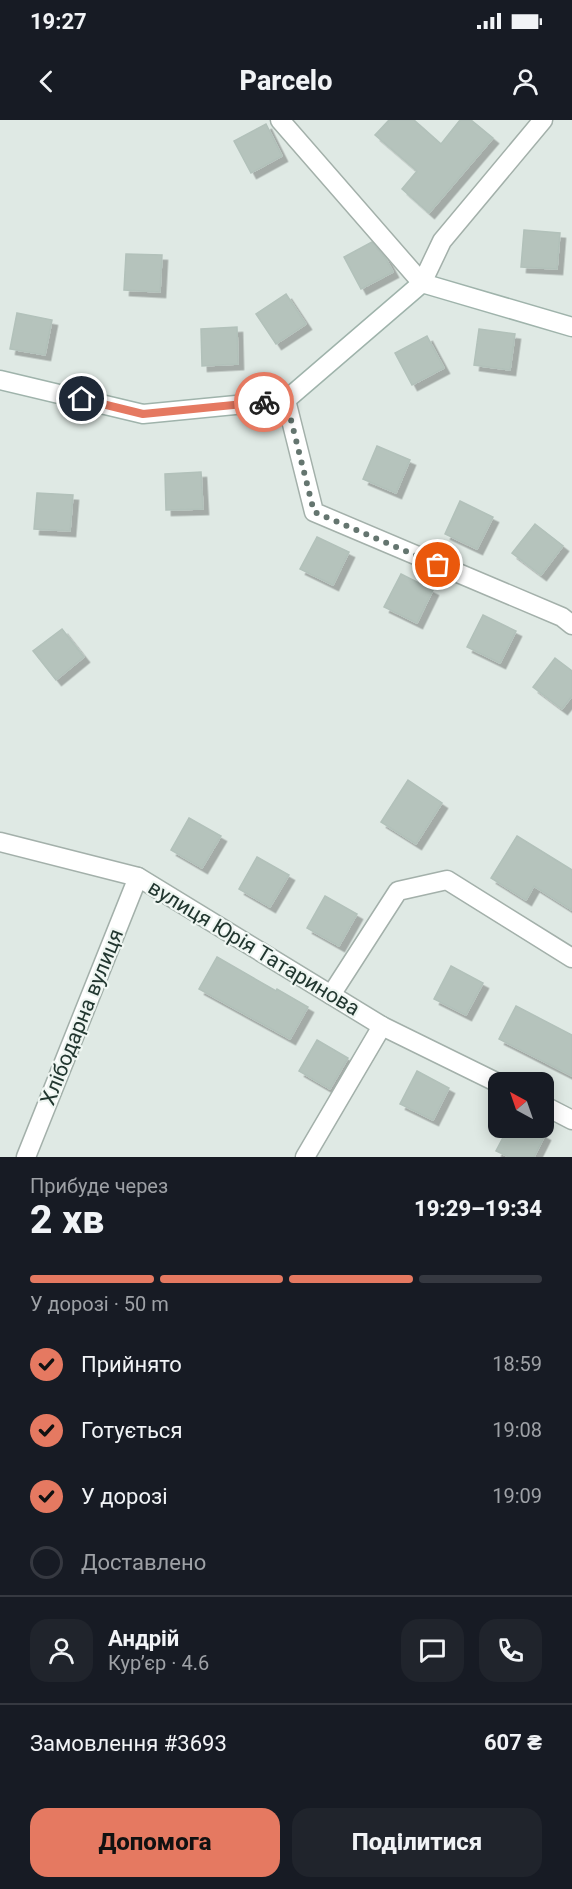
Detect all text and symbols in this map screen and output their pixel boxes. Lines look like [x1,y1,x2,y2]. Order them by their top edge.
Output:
text: 19:27 [30,9,87,34]
icon: back [30,65,63,98]
text: Parcelo [240,65,332,97]
icon: person [509,65,542,98]
courier [234,372,294,432]
pin [56,373,107,424]
icon: home [65,382,98,415]
icon: bike [248,386,281,419]
pin [412,539,463,590]
icon: bag [421,548,454,581]
street label: вулиця Юрія Татаринова [144,875,364,1021]
street label: Хлібодарна вулиця [36,925,128,1109]
north arrow [488,1072,554,1138]
map controls [488,1072,554,1138]
text: Прибуде через [30,1174,168,1198]
text: 19:29–19:34 [414,1196,542,1221]
text: 2 хв [30,1197,104,1243]
text: У дорозі · 50 m [30,1292,169,1316]
icon: check [30,1348,63,1381]
text: Прийнято [81,1352,182,1377]
text: 18:59 [492,1352,542,1376]
icon: check [30,1414,63,1447]
text: Готується [81,1418,182,1443]
text: 19:08 [492,1418,542,1442]
icon: check [30,1480,63,1513]
text: У дорозі [81,1484,168,1509]
text: 19:09 [492,1484,542,1508]
text: Доставлено [81,1550,206,1575]
button: person [30,1619,93,1682]
button: chat [401,1619,464,1682]
button: phone [479,1619,542,1682]
text: Андрій [108,1626,179,1651]
text: Кур’єр · 4.6 [108,1651,209,1675]
text: 607 ₴ [484,1730,542,1755]
text: Замовлення #3693 [30,1731,227,1756]
button: Допомога [30,1808,280,1877]
button: Поділитися [292,1808,542,1877]

